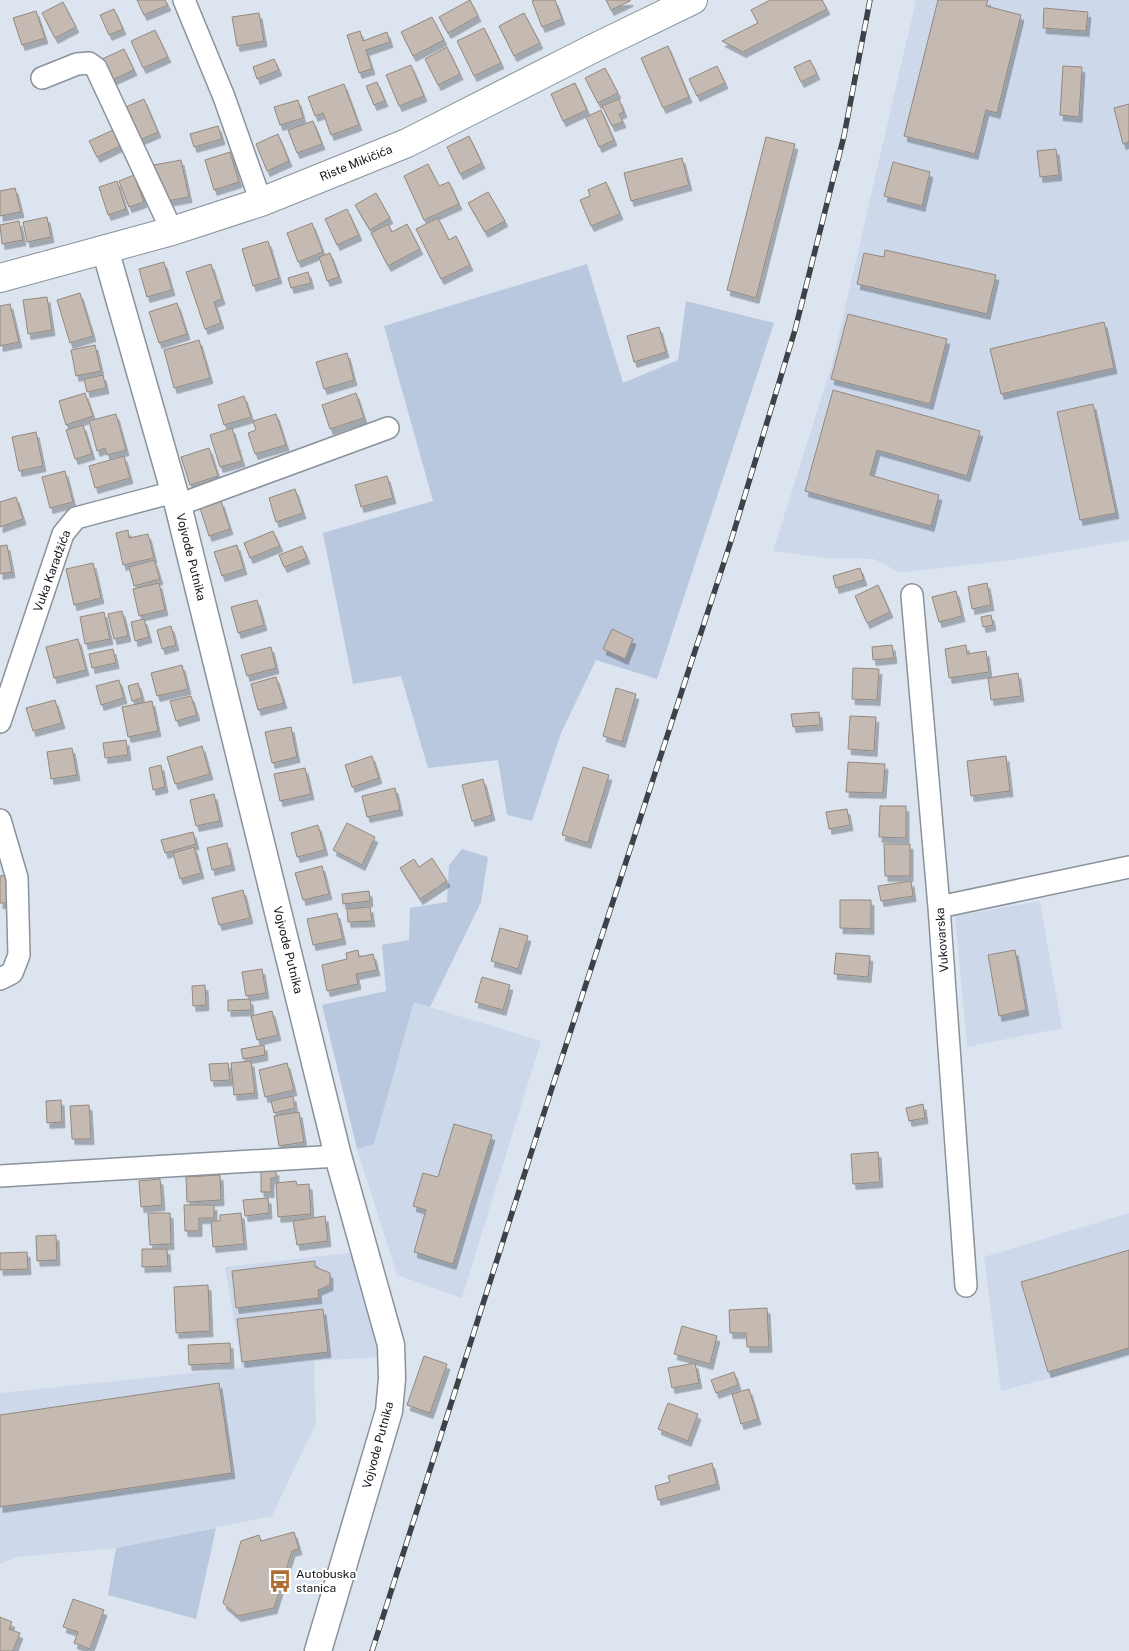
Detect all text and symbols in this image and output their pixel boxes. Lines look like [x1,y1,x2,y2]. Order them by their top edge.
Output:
street label: Riste Mikičića [318,142,394,184]
street label: Vojvode Putnika [173,512,209,602]
street label: Vuka Karadžića [31,528,73,614]
street label: Vojvode Putnika [270,905,306,995]
street label: Vukovarska [933,907,951,973]
street label: Vojvode Putnika [360,1400,396,1490]
place label: Autobuska stanica [296,1567,356,1595]
bus stop icon: Autobuska stanica [267,1568,293,1594]

